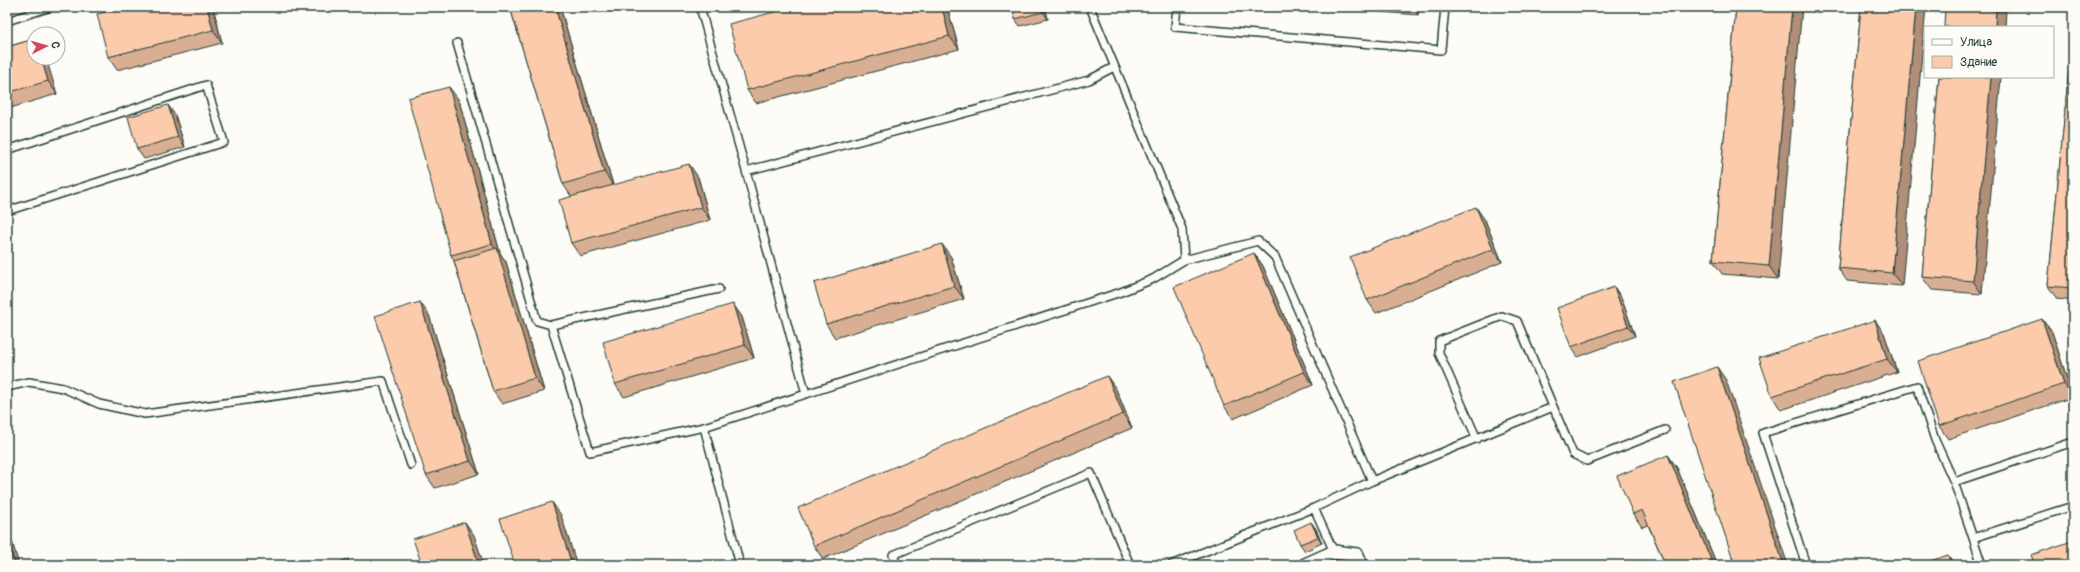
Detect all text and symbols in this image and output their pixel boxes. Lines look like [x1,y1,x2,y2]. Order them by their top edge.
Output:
north arrow [26,26,66,66]
legend [1924,26,2054,78]
text: Улица [1960,35,1992,50]
text: С [49,41,62,49]
text: Здание [1960,55,1997,70]

